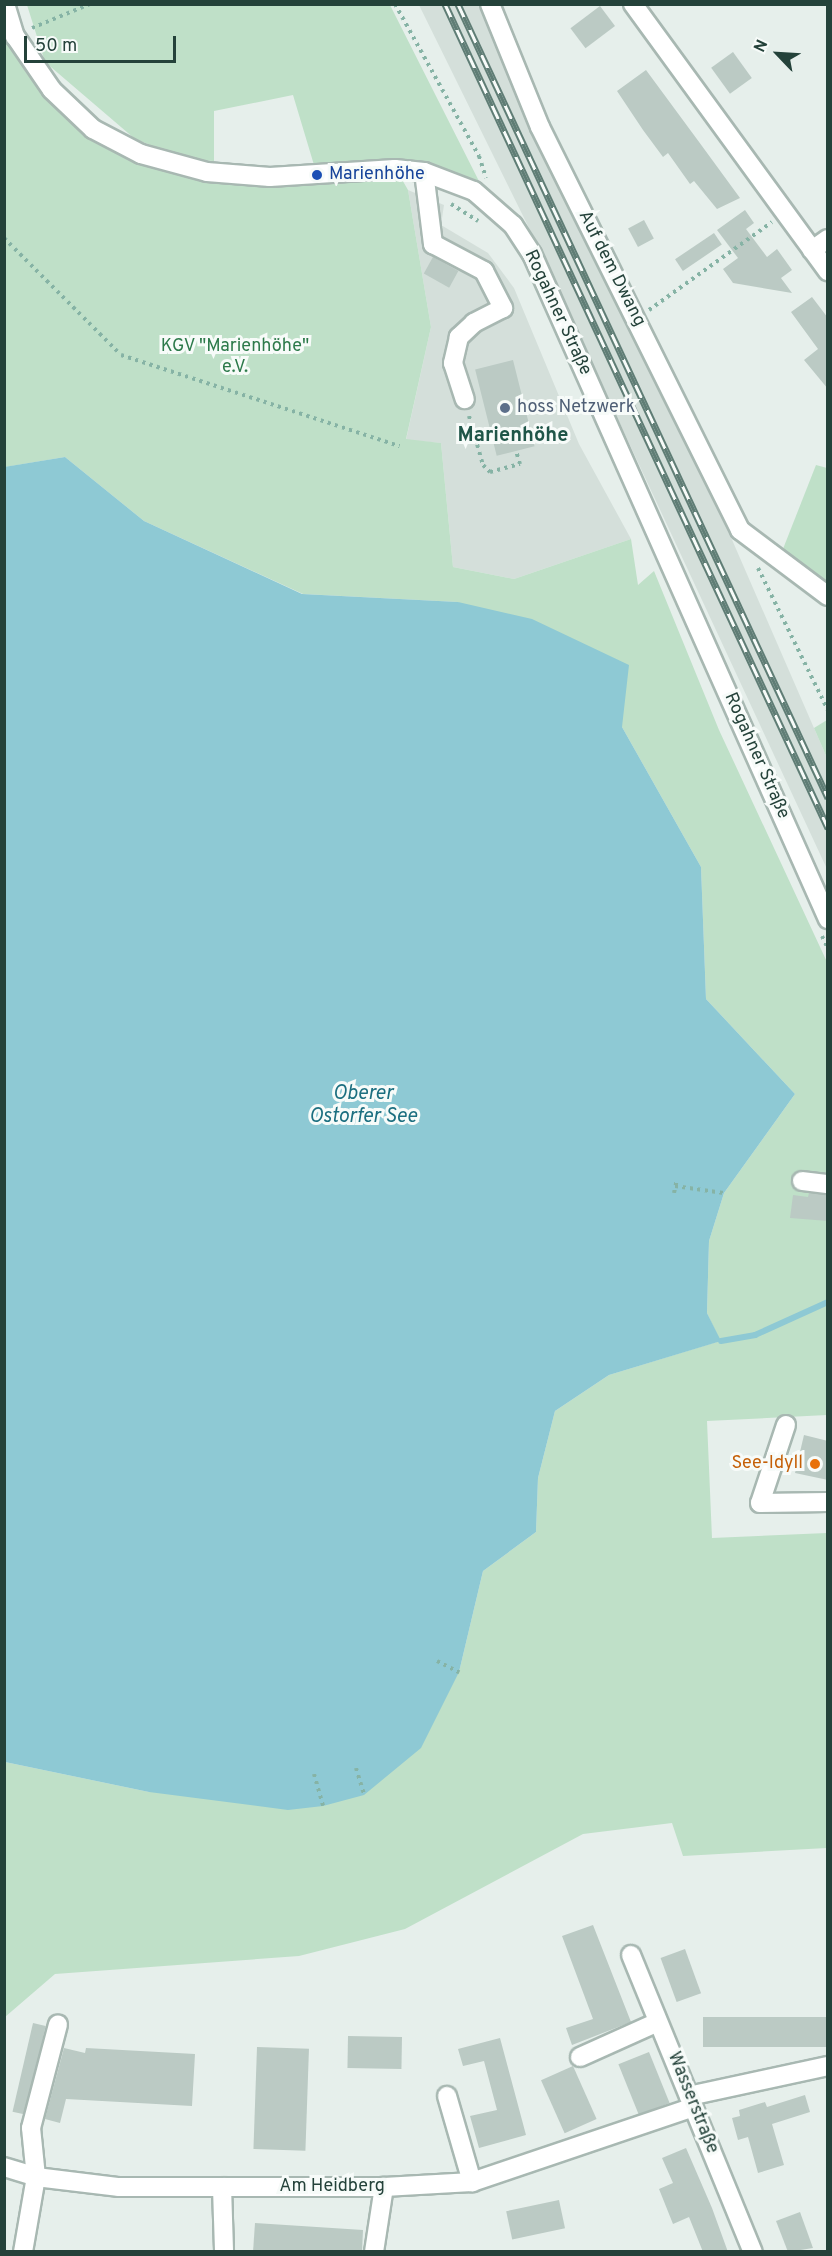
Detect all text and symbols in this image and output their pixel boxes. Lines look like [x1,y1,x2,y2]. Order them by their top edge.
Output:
scale bar [27,24,178,62]
north arrow [748,24,808,84]
text: 50 m [35,35,77,58]
text: N [750,37,773,56]
place label: Marienhöhe [329,164,425,186]
marker: Marienhöhe [310,168,324,182]
street label: Auf dem Dwang [573,208,649,330]
street label: Rogahner Straße [519,247,595,379]
park label: KGV "Marienhöhe" e.V. [160,337,310,380]
place label: hoss Netzwerk [517,397,635,419]
marker: hoss Netzwerk [498,401,512,415]
district label: Marienhöhe [458,424,568,448]
street label: Rogahner Straße [719,690,793,822]
water label: Oberer Ostorfer See [309,1082,417,1129]
place label: See-Idyll [731,1453,803,1475]
marker: See-Idyll [808,1457,822,1471]
street label: Wasserstraße [662,2049,722,2157]
street label: Am Heidberg [279,2176,385,2198]

